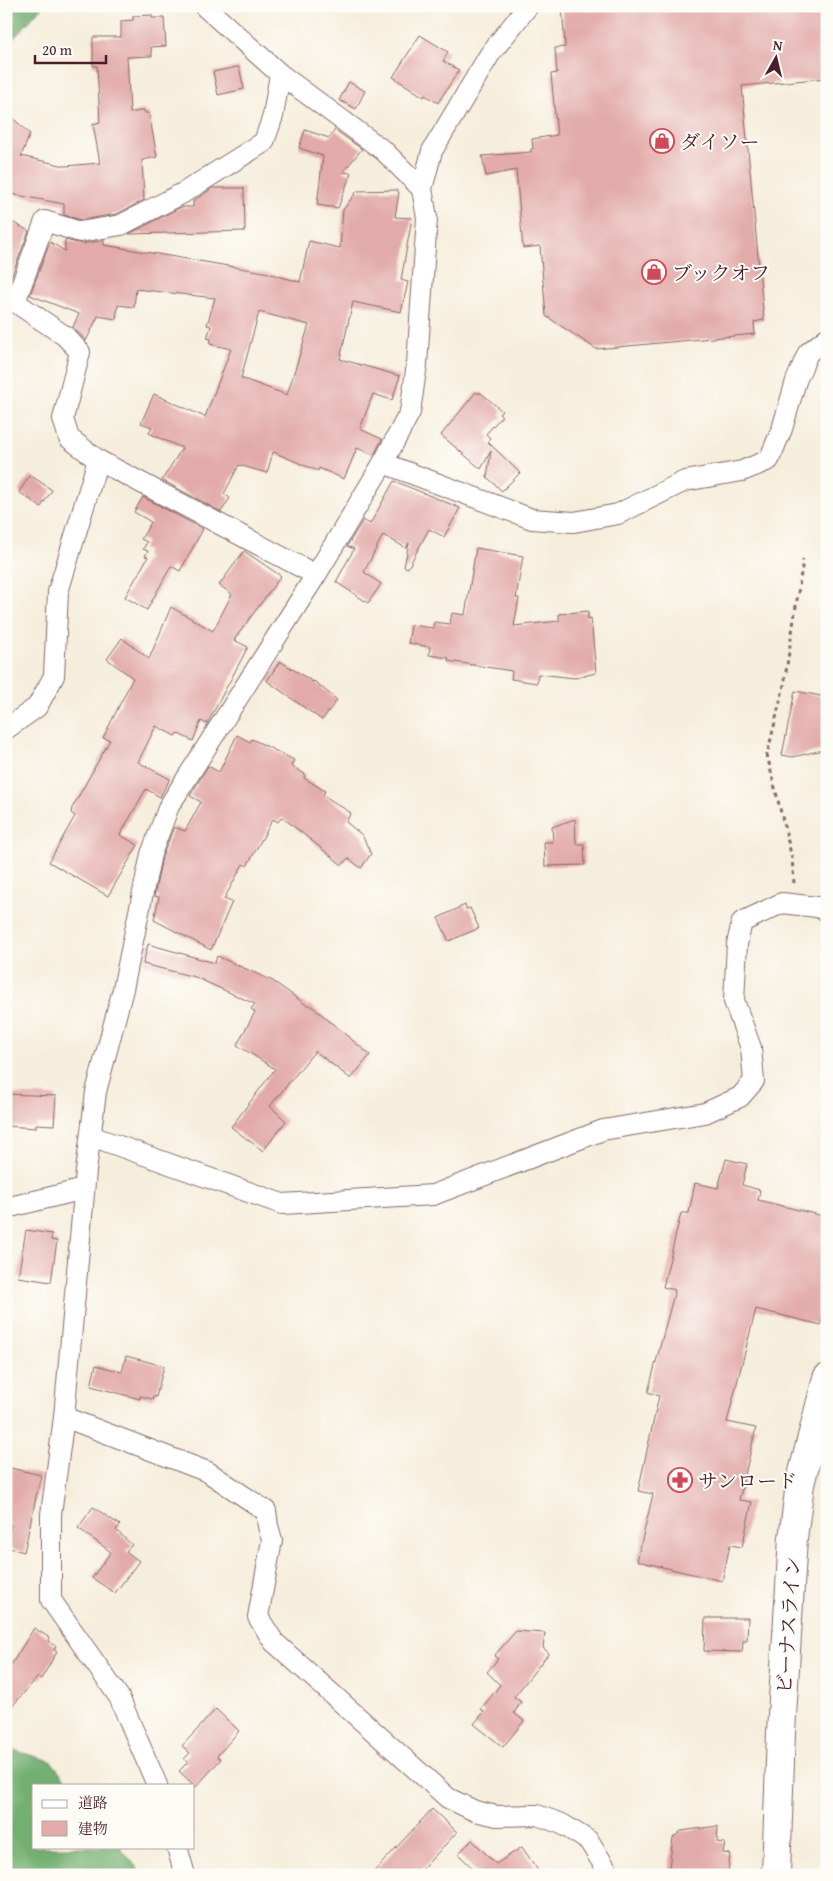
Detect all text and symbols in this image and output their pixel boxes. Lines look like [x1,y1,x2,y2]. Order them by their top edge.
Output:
scale bar [35,32,106,64]
north arrow [750,32,800,82]
text: N [772,35,784,56]
text: 20 m [42,39,73,60]
place label: ダイソー [680,127,760,156]
shop icon: ダイソー [649,128,675,154]
place label: ブックオフ [672,258,770,287]
shop icon: ブックオフ [641,259,667,285]
place label: サンロード [698,1466,797,1495]
pharmacy icon: サンロード [667,1467,693,1493]
street label: ビーナスライン [769,1555,807,1695]
legend [32,1784,195,1848]
text: 道路 [78,1792,108,1813]
text: 建物 [78,1818,108,1839]

